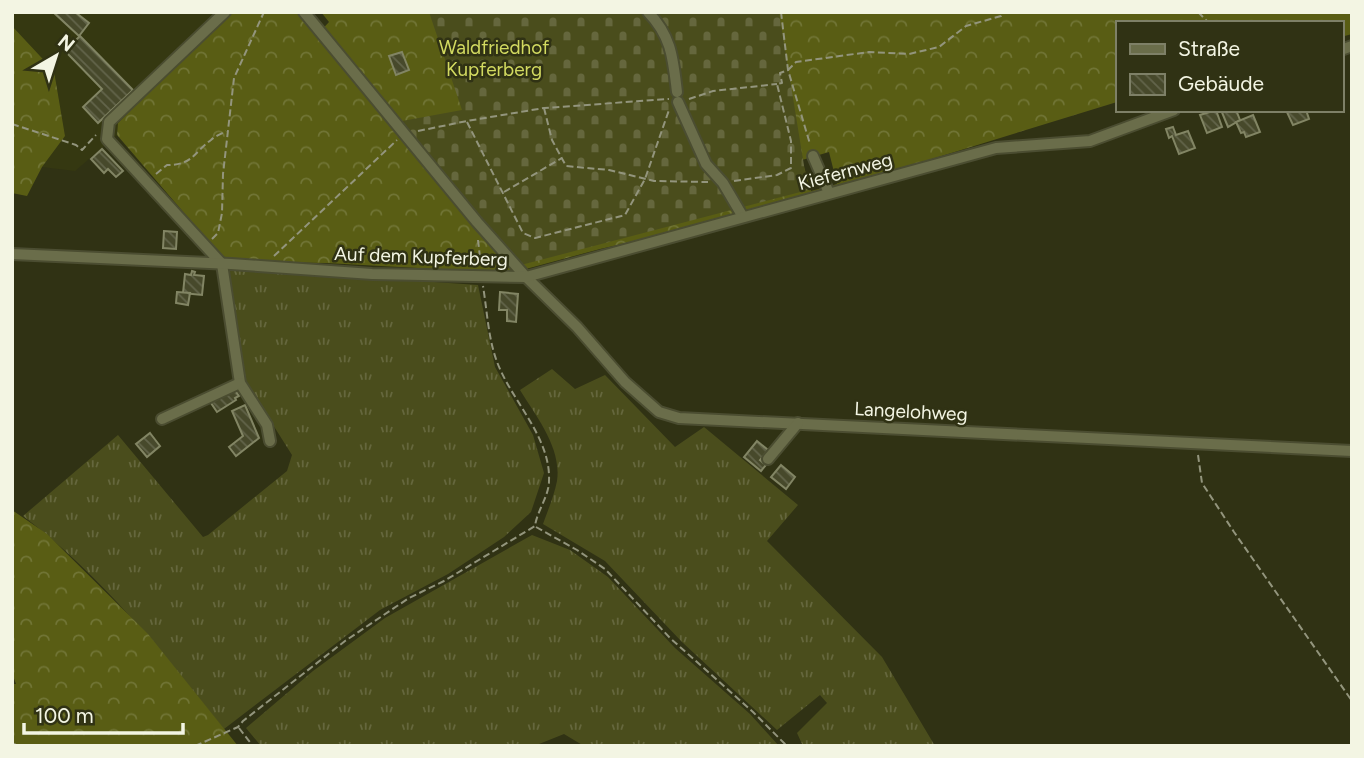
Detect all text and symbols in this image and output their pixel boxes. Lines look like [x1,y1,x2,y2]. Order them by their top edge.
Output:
north arrow [21,21,91,91]
legend [1116,21,1343,112]
text: N [53,30,79,57]
park label: Waldfriedhof Kupferberg [439,36,549,81]
text: Straße [1178,36,1240,61]
text: Gebäude [1178,71,1264,96]
street label: Kiefernweg [795,148,895,195]
street label: Auf dem Kupferberg [334,242,508,271]
street label: Langelohweg [854,397,968,426]
scale bar [24,692,184,736]
text: 100 m [35,703,94,728]

